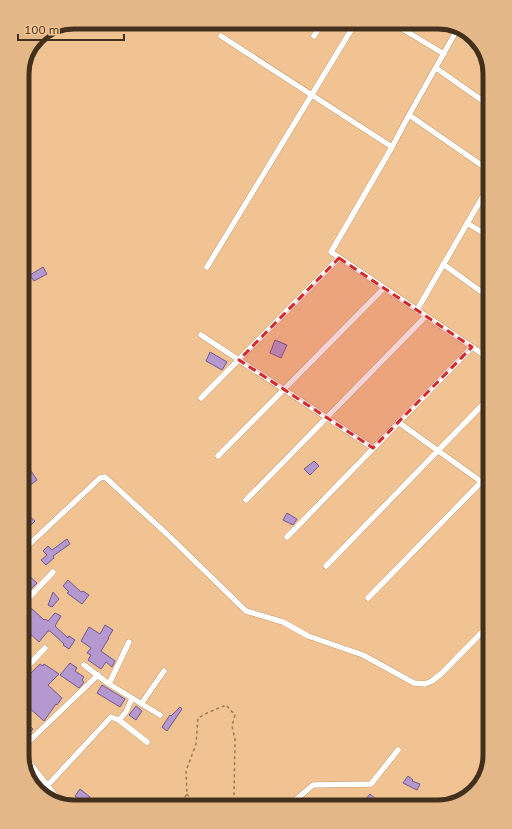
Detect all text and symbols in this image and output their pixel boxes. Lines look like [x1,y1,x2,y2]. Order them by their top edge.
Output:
scale bar [18,16,124,42]
text: 100 m [24,22,59,37]

